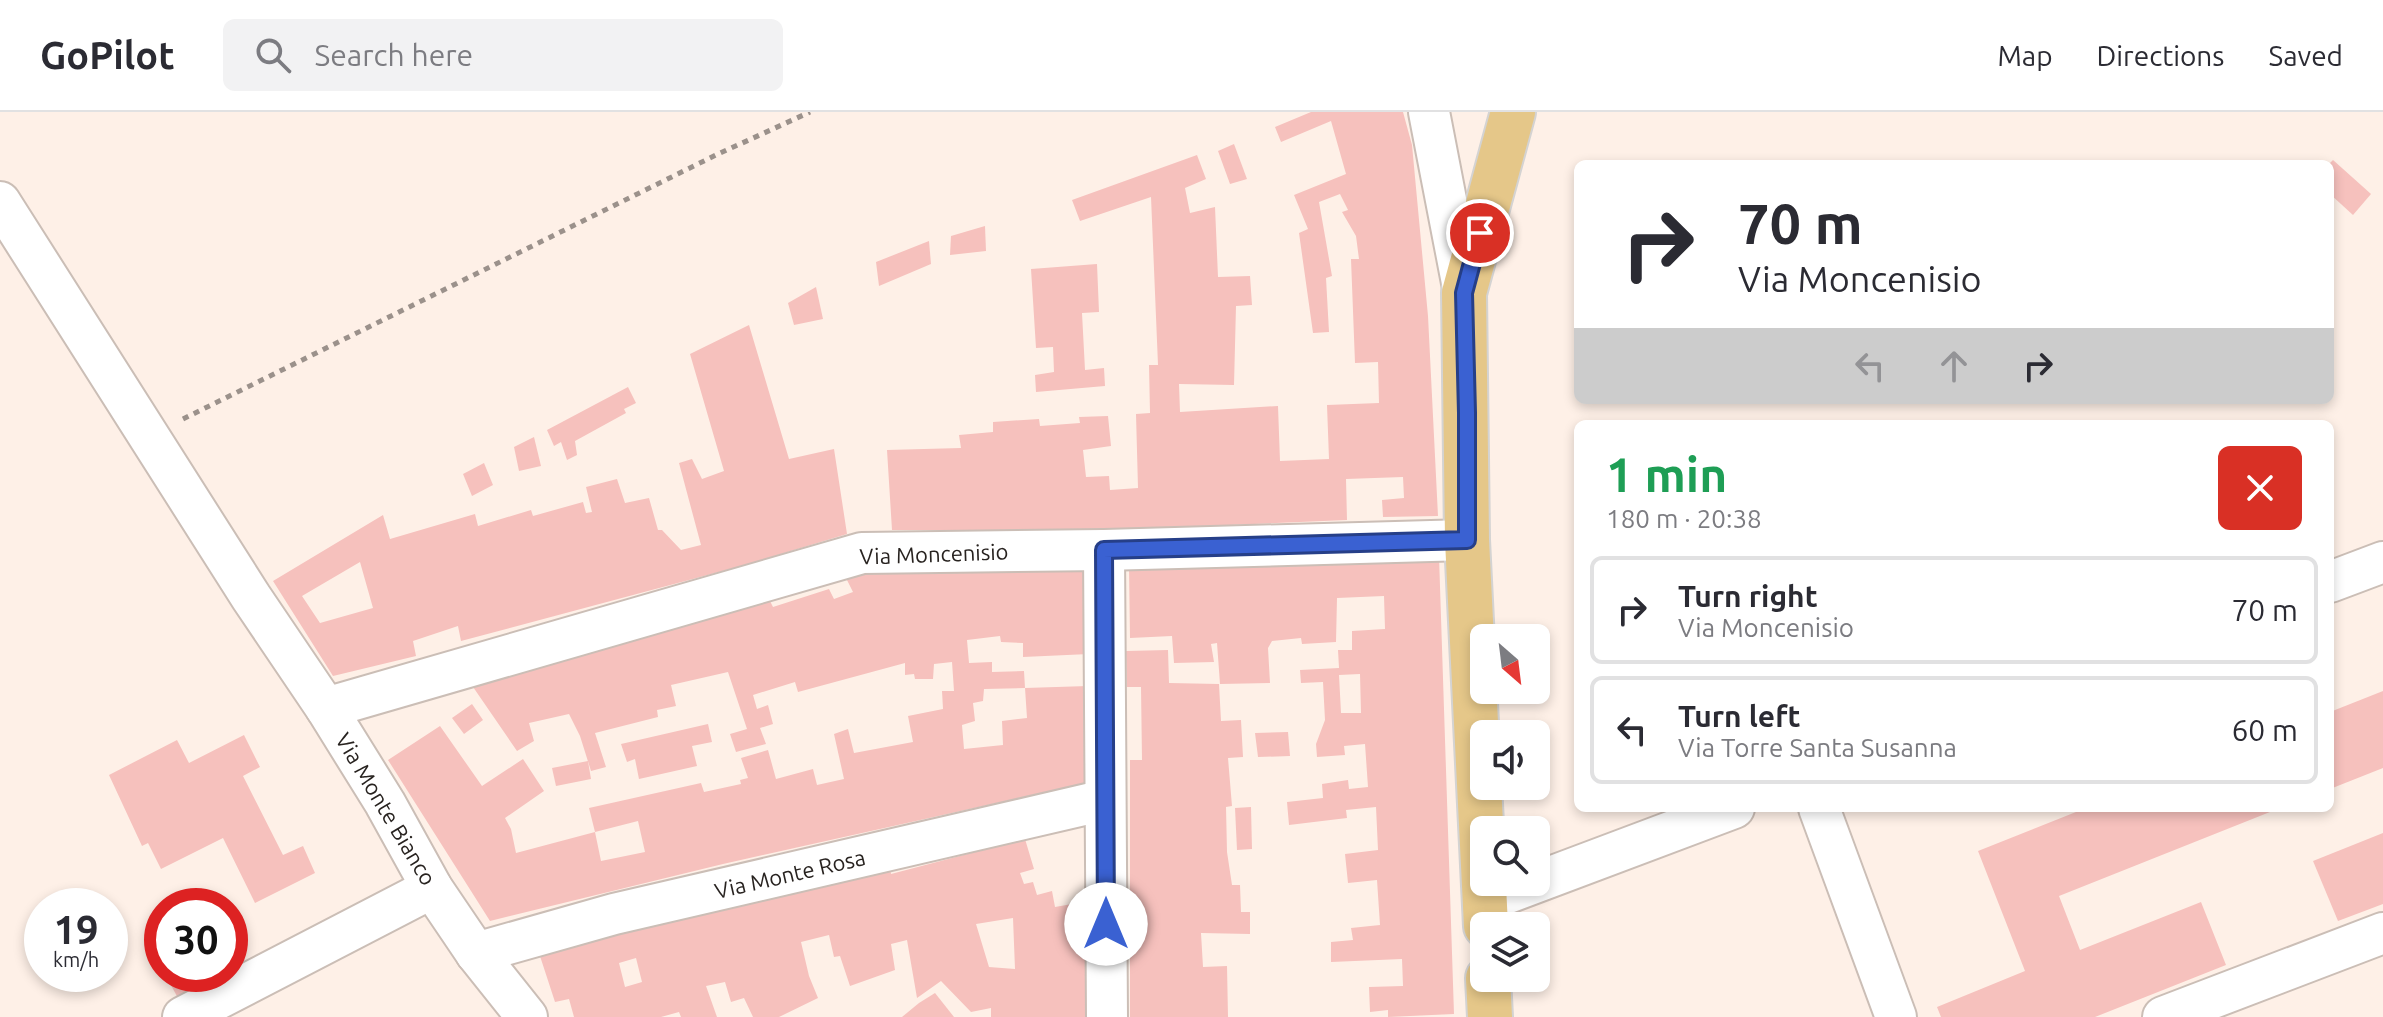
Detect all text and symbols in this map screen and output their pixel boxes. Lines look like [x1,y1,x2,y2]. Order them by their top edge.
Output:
search box [223,19,783,91]
icon: search [251,33,295,77]
text: GoPilot [40,34,175,76]
text: Search here [315,38,473,72]
text: Map [1997,40,2053,71]
text: Directions [2097,40,2224,71]
text: Saved [2268,40,2343,71]
icon: right [1606,192,1710,296]
text: 70 m [1738,192,1863,255]
pin [1446,199,1514,267]
icon: arrive [1458,211,1502,255]
text: Via Moncenisio [1738,258,1982,299]
icon: left [1848,344,1892,388]
icon: ahead [1932,344,1976,388]
icon: right [2016,344,2060,388]
button: close [2218,446,2302,530]
text: 1 min [1606,447,1727,501]
text: 180 m · 20:38 [1606,504,1762,533]
street label: Via Moncenisio [859,538,1009,569]
text: Turn right [1678,579,1818,613]
icon: right [1610,588,1654,632]
text: 70 m [2231,593,2298,627]
text: Via Moncenisio [1678,613,1854,642]
north arrow [1470,624,1550,704]
map controls [1470,624,1550,992]
text: Turn left [1678,699,1800,733]
icon: left [1610,708,1654,752]
text: 60 m [2231,713,2298,747]
button: sound [1470,720,1550,800]
street label: Via Monte Bianco [331,728,442,889]
text: Via Torre Santa Susanna [1678,733,1957,762]
button: search [1470,816,1550,896]
street label: Via Monte Rosa [712,844,868,903]
position arrow [1064,882,1148,966]
speed limit sign: 30 [144,888,248,992]
text: 19 [53,907,99,952]
button: layers [1470,912,1550,992]
text: km/h [53,948,99,971]

